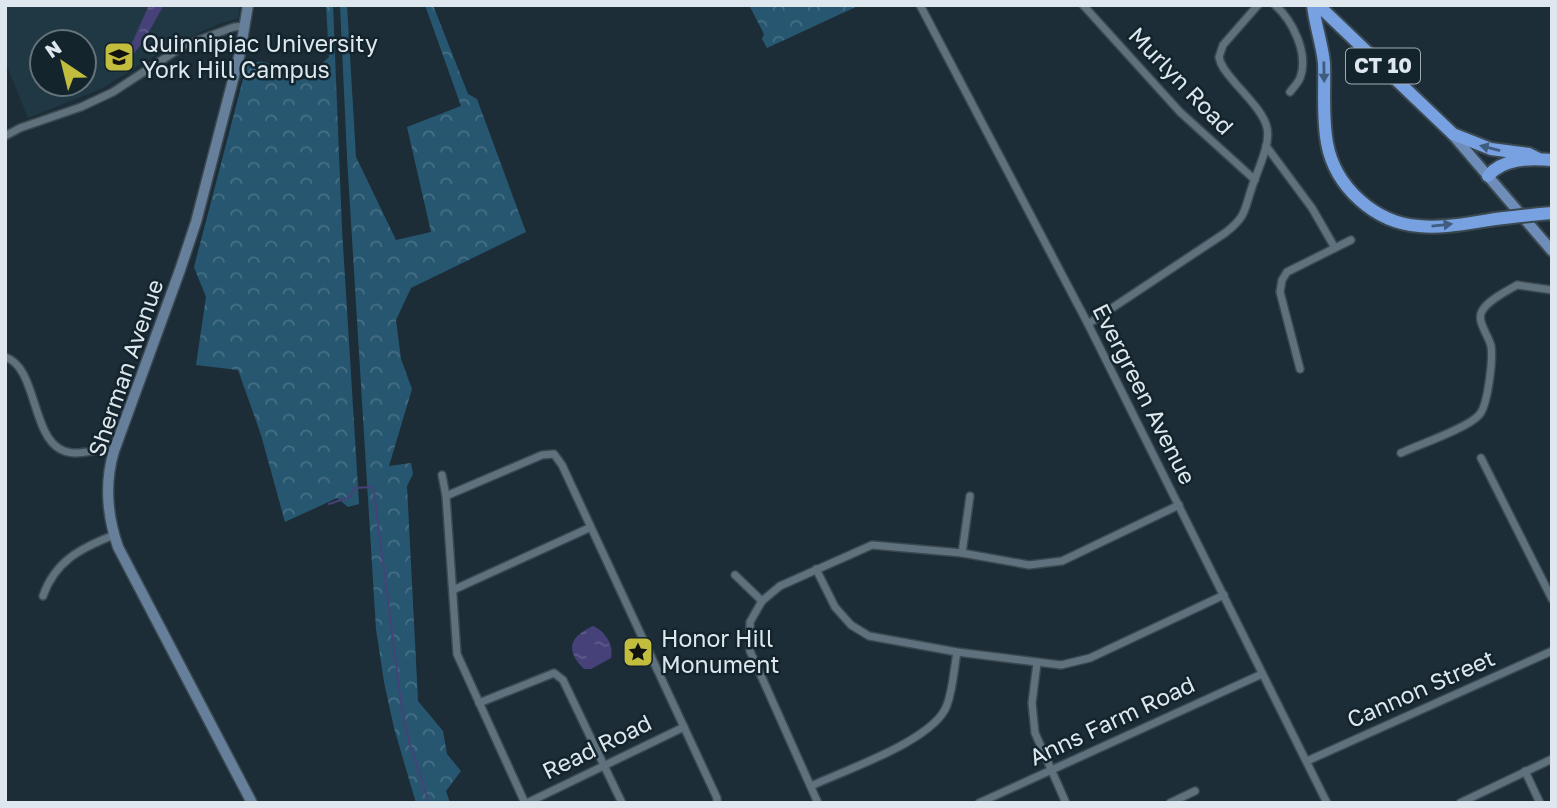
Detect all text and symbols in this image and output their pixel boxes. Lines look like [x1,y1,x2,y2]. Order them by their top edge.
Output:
street label: Murlyn Road [1123,21,1240,140]
north arrow [28,28,98,98]
place label: Quinnipiac University York Hill Campus [142,29,378,83]
text: N [40,35,65,62]
school or university icon: Quinnipiac University York Hill Campus [102,40,136,74]
road number: CT 10 [1346,48,1420,84]
one-way arrow [1318,62,1329,84]
one-way arrow [1479,142,1501,153]
one-way arrow [1432,219,1454,230]
street label: Sherman Avenue [82,275,169,460]
street label: Evergreen Avenue [1087,299,1203,489]
place label: Honor Hill Monument [661,624,779,678]
place icon: Honor Hill Monument [621,635,655,669]
street label: Cannon Street [1342,643,1499,733]
street label: Anns Farm Road [1024,670,1199,771]
street label: Read Road [537,708,656,785]

